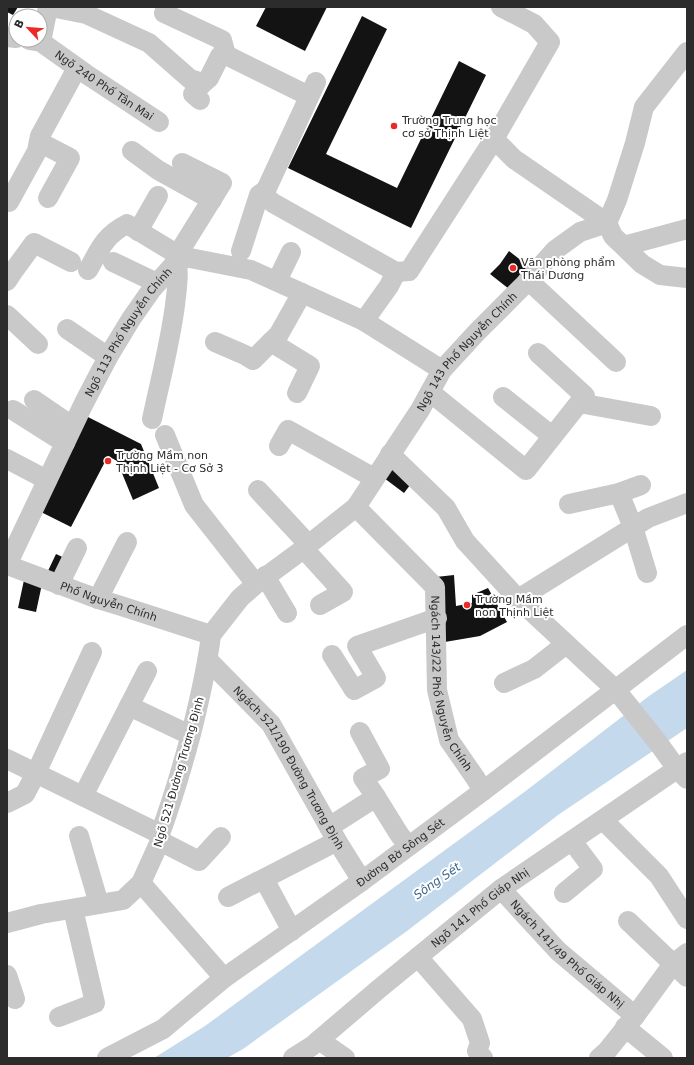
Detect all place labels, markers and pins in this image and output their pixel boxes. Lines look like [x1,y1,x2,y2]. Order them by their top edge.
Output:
place label: Trường Trung học cơ sở Thịnh Liệt [401,114,497,140]
marker: Trường Trung học cơ sở Thịnh Liệt [389,121,399,131]
place label: Văn phòng phẩm Thái Dương [520,256,615,282]
marker: Văn phòng phẩm Thái Dương [508,263,518,273]
place label: Trường Mầm non Thịnh Liệt - Cơ Sở 3 [115,449,224,475]
marker: Trường Mầm non Thịnh Liệt - Cơ Sở 3 [103,456,113,466]
place label: Trường Mầm non Thịnh Liệt [474,593,554,619]
marker: Trường Mầm non Thịnh Liệt [462,600,472,610]

